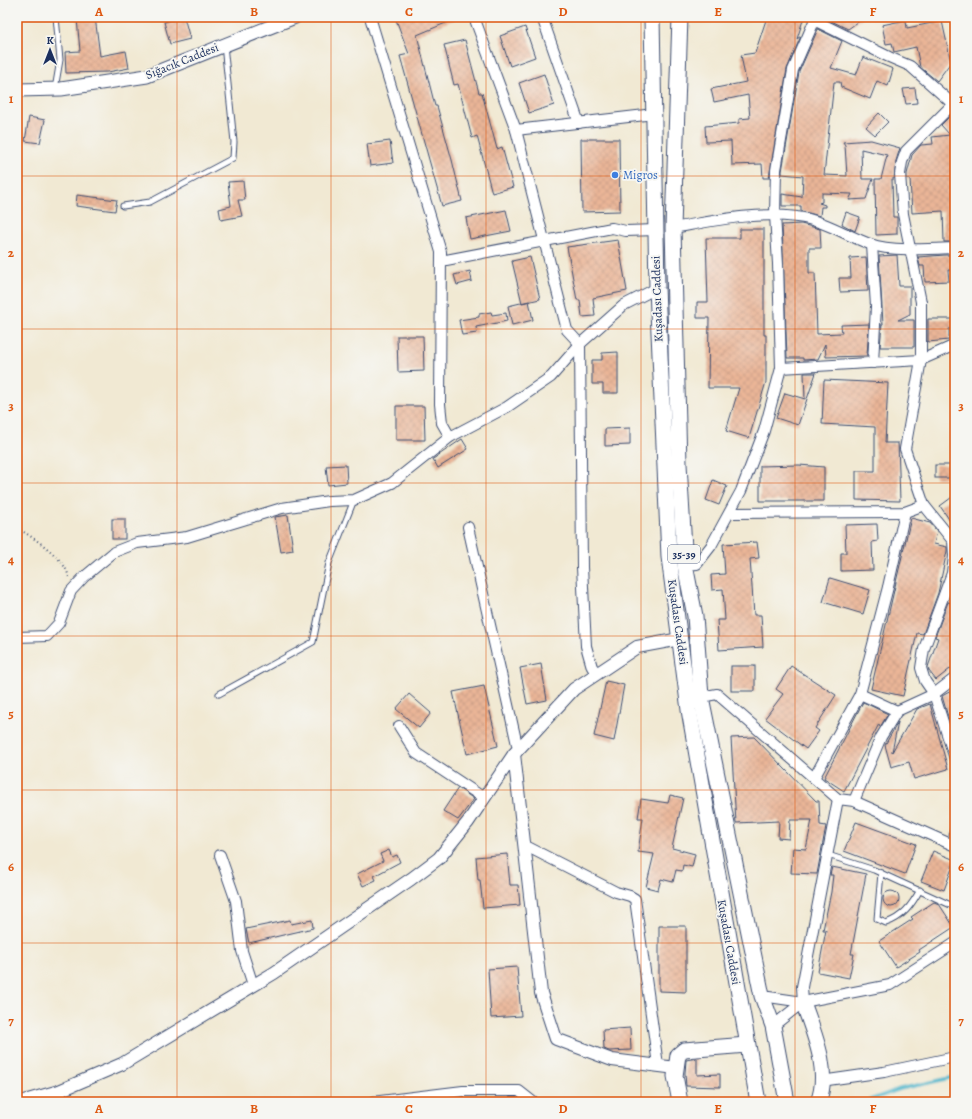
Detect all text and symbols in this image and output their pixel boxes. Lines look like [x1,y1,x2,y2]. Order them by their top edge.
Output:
text: A [94,3,104,20]
text: B [250,3,258,20]
text: C [405,3,413,20]
text: D [558,3,568,20]
text: E [714,3,722,20]
text: F [870,3,877,20]
north arrow [30,30,70,70]
text: K [46,33,54,48]
street label: Sığacık Caddesi [143,39,221,83]
text: 1 [9,90,14,107]
text: 1 [959,90,964,107]
place label: Migros [623,167,658,183]
marker: Migros [610,170,620,180]
text: 2 [8,244,15,261]
text: 2 [958,244,965,261]
street label: Kuşadası Caddesi [647,256,667,342]
text: 3 [8,397,14,414]
text: 3 [958,397,964,414]
road number: 35-39 [668,545,700,563]
text: 4 [8,551,14,568]
text: 4 [958,551,964,568]
street label: Kuşadası Caddesi [664,578,692,666]
text: 5 [8,705,14,722]
text: 5 [958,705,964,722]
text: 6 [8,858,14,875]
text: 6 [958,858,964,875]
street label: Kuşadası Caddesi [714,898,744,986]
text: 7 [8,1012,14,1029]
text: 7 [958,1012,964,1029]
text: A [94,1100,104,1117]
text: B [250,1100,258,1117]
text: C [405,1100,413,1117]
text: D [558,1100,568,1117]
text: E [714,1100,722,1117]
text: F [870,1100,877,1117]

